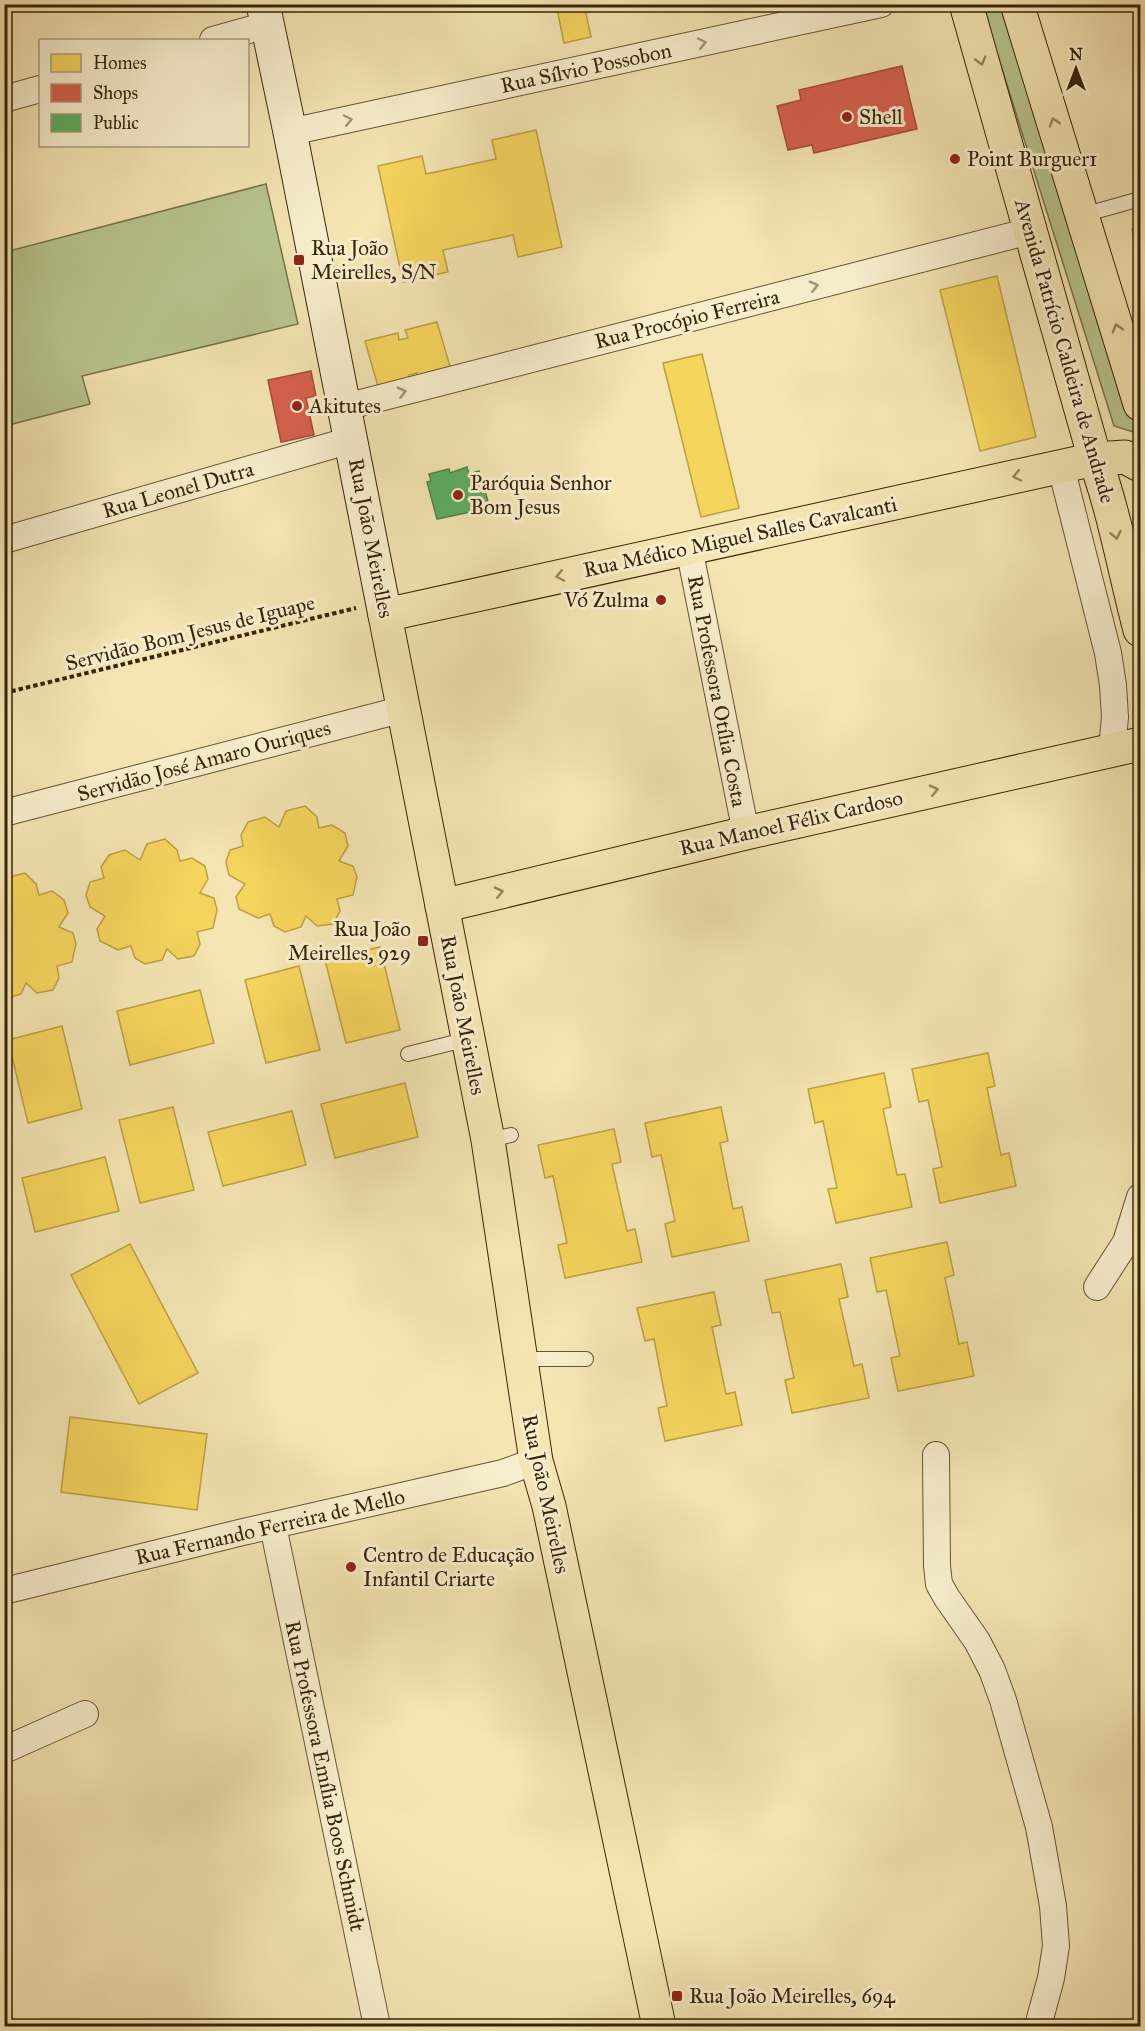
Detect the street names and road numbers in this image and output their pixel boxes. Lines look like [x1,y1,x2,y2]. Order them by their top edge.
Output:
street label: Rua Sílvio Possobon [498,37,674,99]
street label: Avenida Patrício Caldeira de Andrade [1009,195,1121,506]
street label: Rua Procópio Ferreira [592,283,782,355]
street label: Rua Leonel Dutra [99,456,257,524]
street label: Rua João Meirelles [343,456,399,620]
street label: Rua Médico Miguel Salles Cavalcanti [581,491,900,583]
street label: Rua Professora Otília Costa [682,573,752,809]
street label: Servidão Bom Jesus de Iguape [63,589,318,677]
street label: Servidão José Amaro Ouriques [74,715,334,807]
street label: Rua Manoel Félix Cardoso [677,785,906,861]
street label: Rua João Meirelles [435,933,491,1097]
street label: Rua João Meirelles [516,1412,576,1576]
street label: Rua Fernando Ferreira de Mello [133,1483,408,1571]
street label: Rua Professora Emília Boos Schmidt [279,1618,371,1934]

